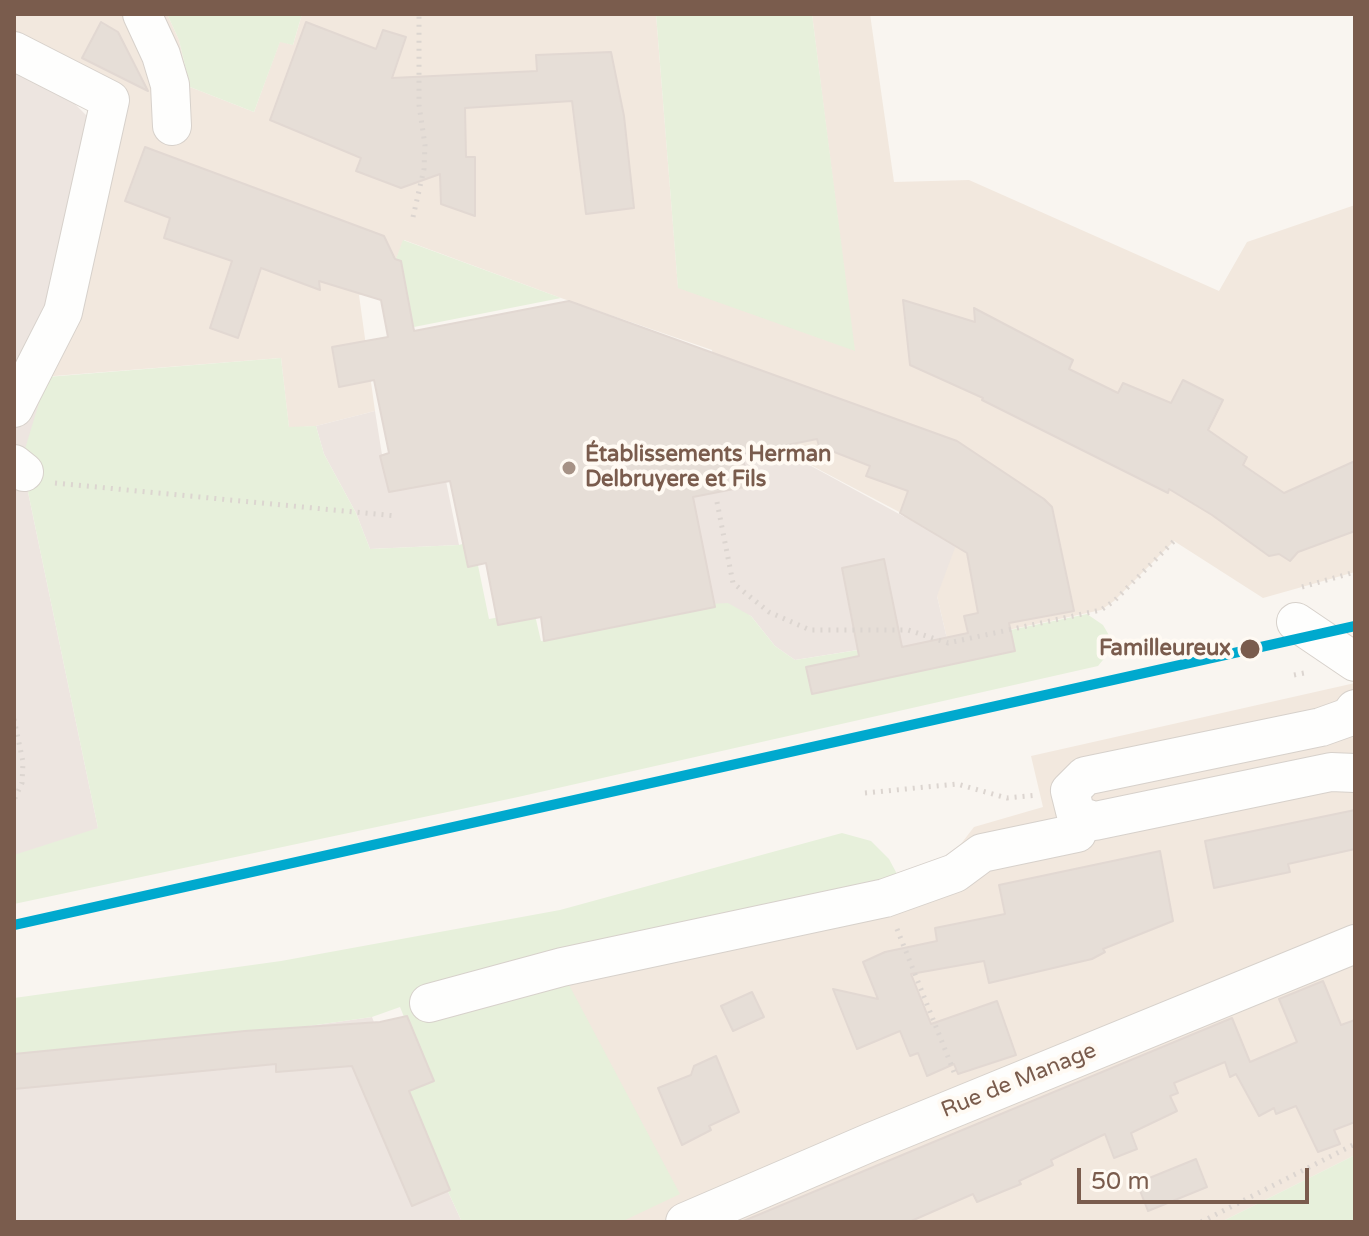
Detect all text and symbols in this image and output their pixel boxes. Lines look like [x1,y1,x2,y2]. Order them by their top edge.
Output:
place label: Établissements Herman Delbruyere et Fils [585,442,831,494]
marker: Établissements Herman Delbruyere et Fils [560,459,578,477]
place label: Familleureux [1099,636,1231,662]
marker: Familleureux [1238,637,1262,661]
street label: Rue de Manage [938,1038,1100,1124]
scale bar [1081,1152,1313,1202]
text: 50 m [1091,1167,1149,1196]

